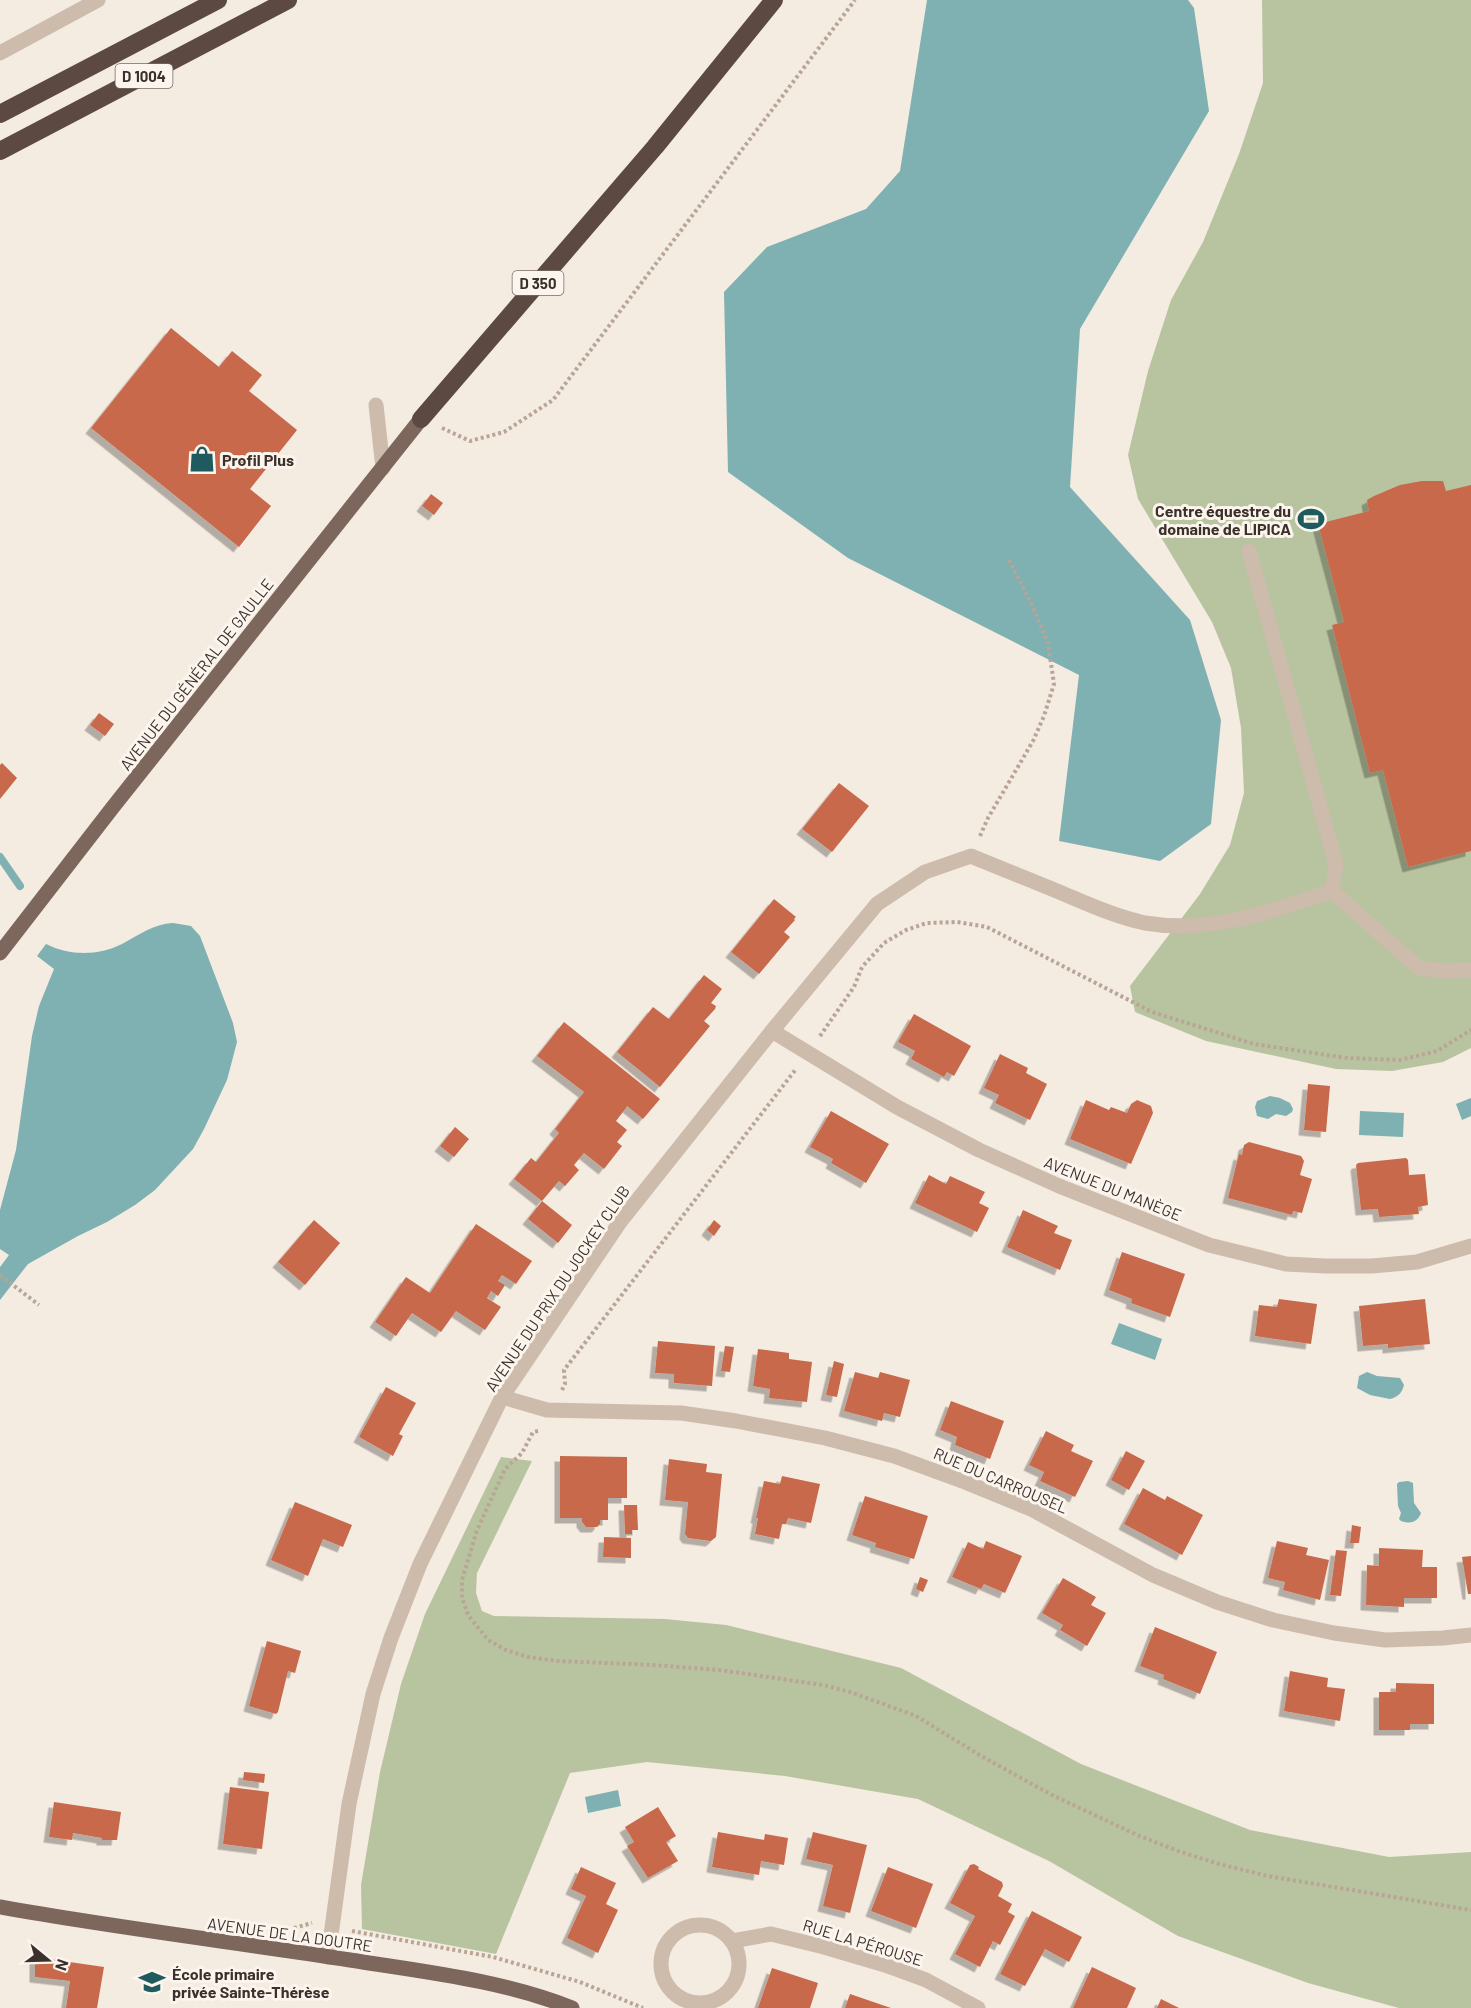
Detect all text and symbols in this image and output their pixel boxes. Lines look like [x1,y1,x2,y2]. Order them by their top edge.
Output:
road number: D 1004 [116,64,172,88]
road number: D 350 [512,271,564,295]
shop icon: Profil Plus [187,444,217,474]
place label: Profil Plus [222,450,294,469]
place label: Centre équestre du domaine de LIPICA [1155,501,1291,538]
sports icon: Centre équestre du domaine de LIPICA [1296,504,1326,534]
street label: AVENUE DU GÉNÉRAL DE GAULLE [115,574,277,774]
street label: AVENUE DU MANÈGE [1042,1152,1184,1224]
street label: AVENUE DU PRIX DU JOCKEY CLUB [481,1181,633,1395]
street label: RUE DU CARROUSEL [931,1443,1071,1517]
street label: AVENUE DE LA DOUTRE [206,1913,374,1955]
street label: RUE LA PÉROUSE [801,1915,925,1969]
north arrow [18,1930,78,1990]
text: N [52,1957,73,1973]
place label: École primaire privée Sainte-Thérèse [172,1964,330,2001]
school or university icon: École primaire privée Sainte-Thérèse [137,1967,167,1997]

